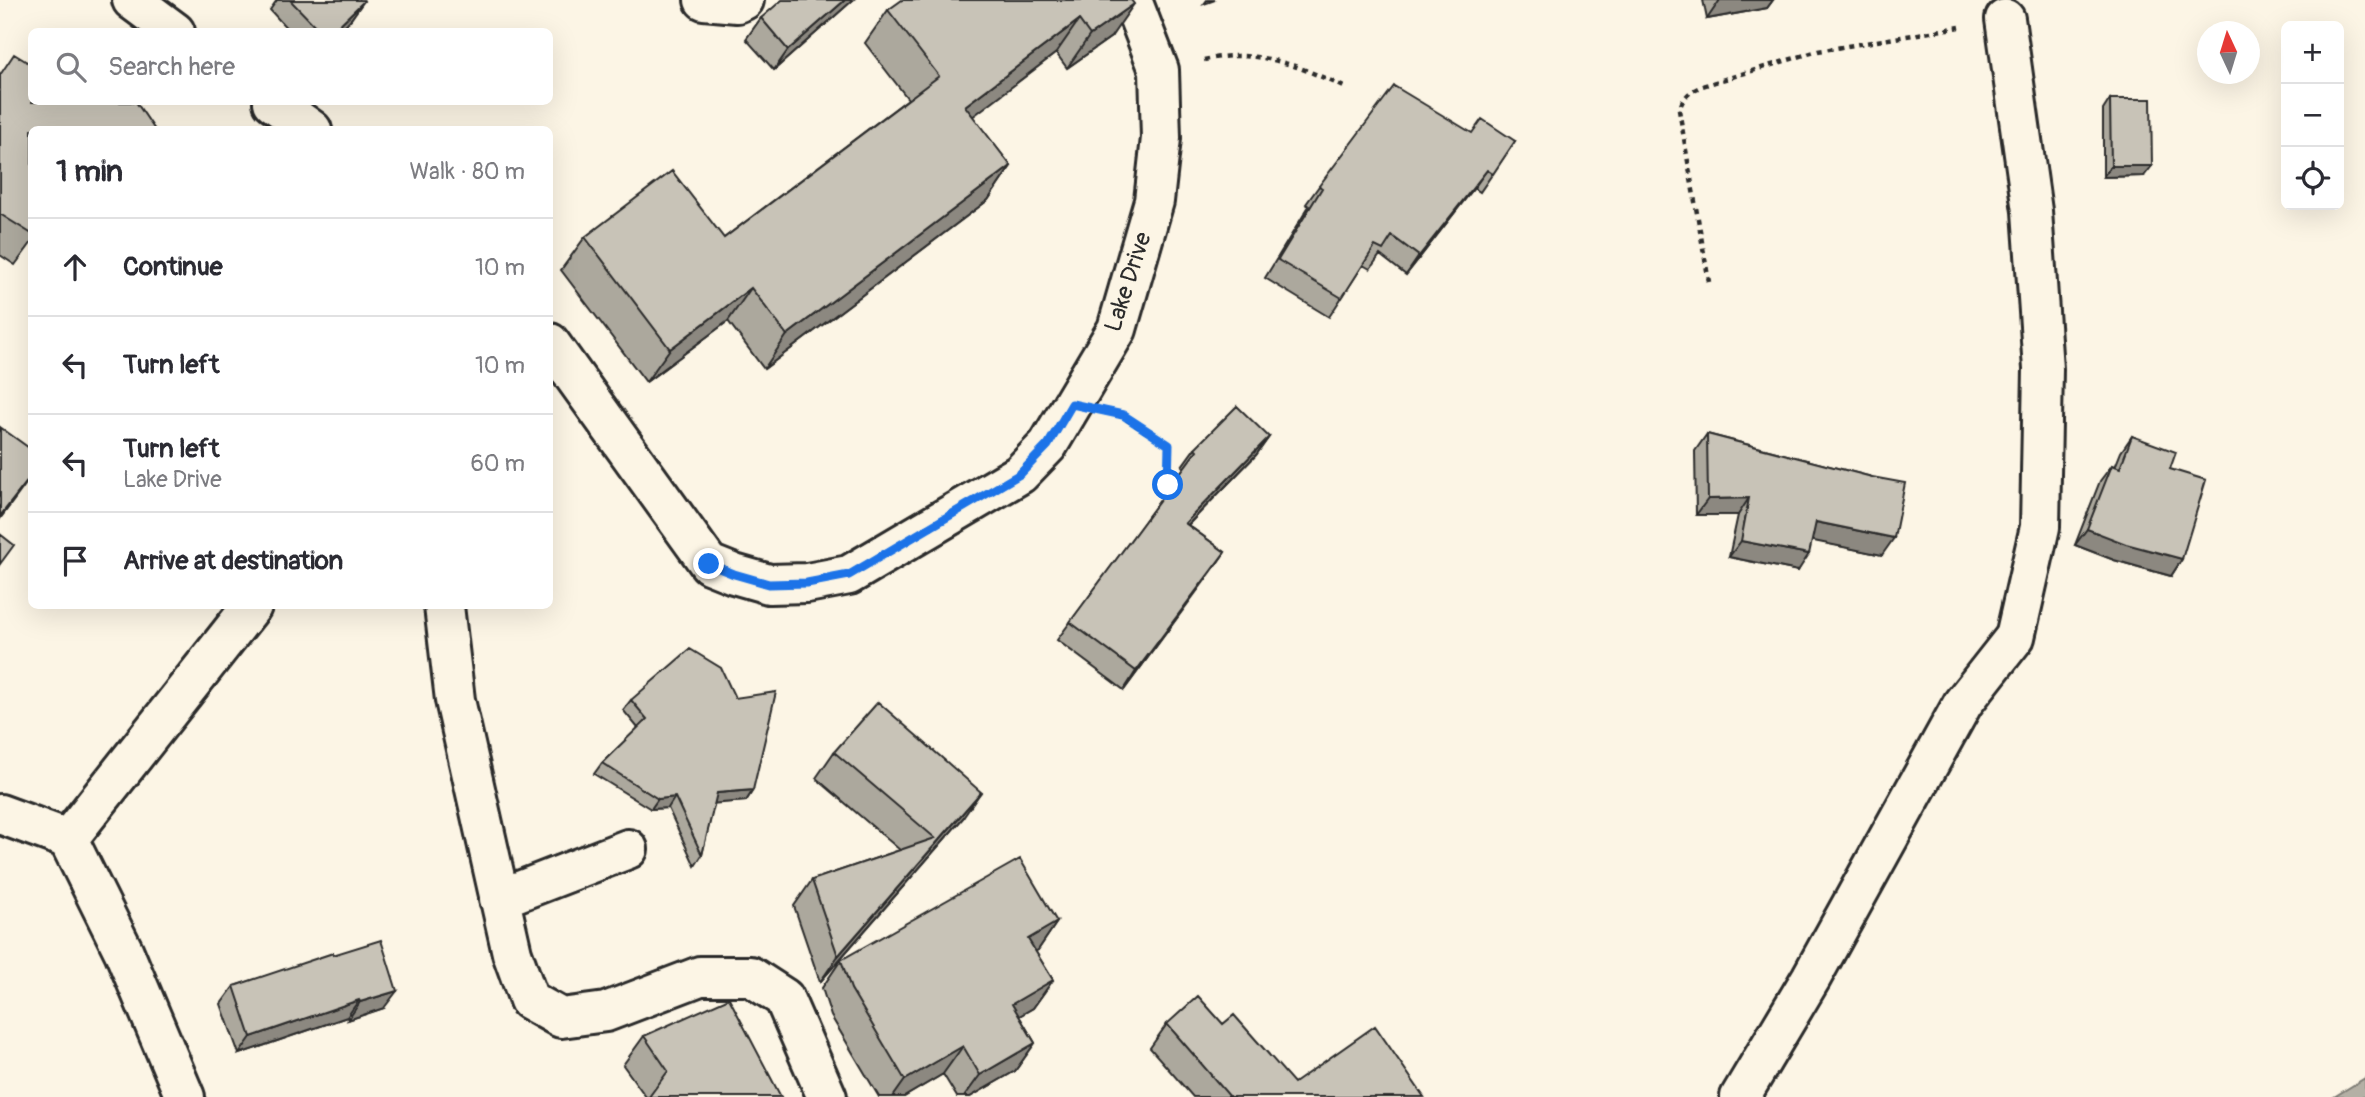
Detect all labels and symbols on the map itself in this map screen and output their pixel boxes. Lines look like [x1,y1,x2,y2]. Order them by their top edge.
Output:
north arrow [2197,21,2260,84]
street label: Lake Drive [1098,228,1158,335]
route start [1152,469,1183,500]
route end [693,548,724,579]

